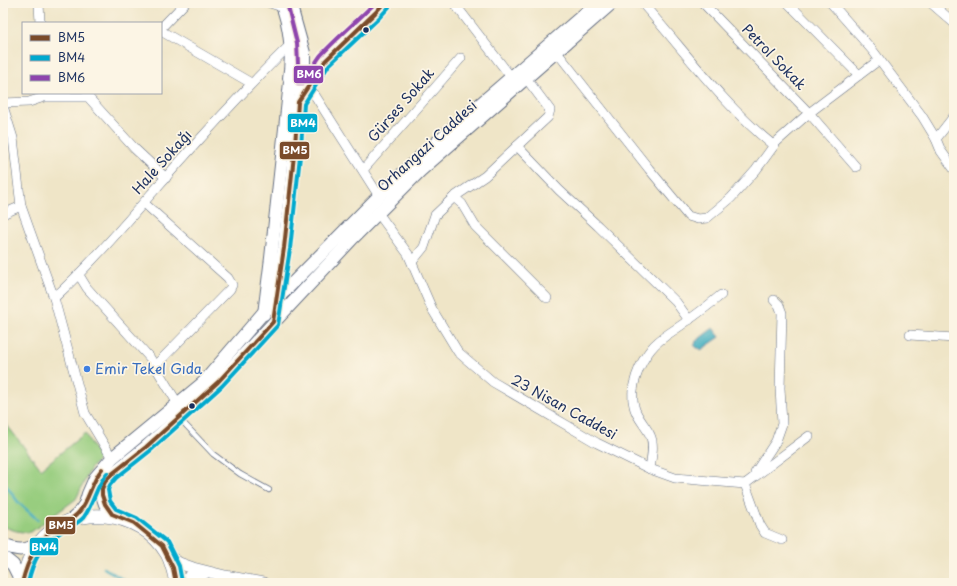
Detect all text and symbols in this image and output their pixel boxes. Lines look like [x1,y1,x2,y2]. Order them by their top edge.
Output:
street label: Petrol Sokak [737,19,811,94]
legend [22,22,162,94]
unlabelled marker [361,25,371,35]
text: BM5 [58,28,85,46]
text: BM4 [58,48,85,66]
street label: Gürses Sokak [362,63,439,146]
line badge: BM6 [293,65,324,84]
text: BM6 [297,65,321,82]
text: BM6 [58,68,85,86]
street label: Orhangazi Caddesi [372,95,481,196]
line badge: BM4 [287,113,318,133]
text: BM4 [290,114,316,131]
street label: Hale Sokağı [127,125,196,199]
line badge: BM5 [279,141,310,160]
text: BM5 [283,141,307,158]
place label: Emir Tekel Gıda [95,358,203,379]
marker: Emir Tekel Gıda [82,364,92,374]
street label: 23 Nisan Caddesi [508,369,621,444]
unlabelled marker [187,401,197,411]
line badge: BM5 [45,516,76,535]
text: BM5 [49,516,73,533]
line badge: BM4 [29,537,59,556]
text: BM4 [31,538,57,555]

